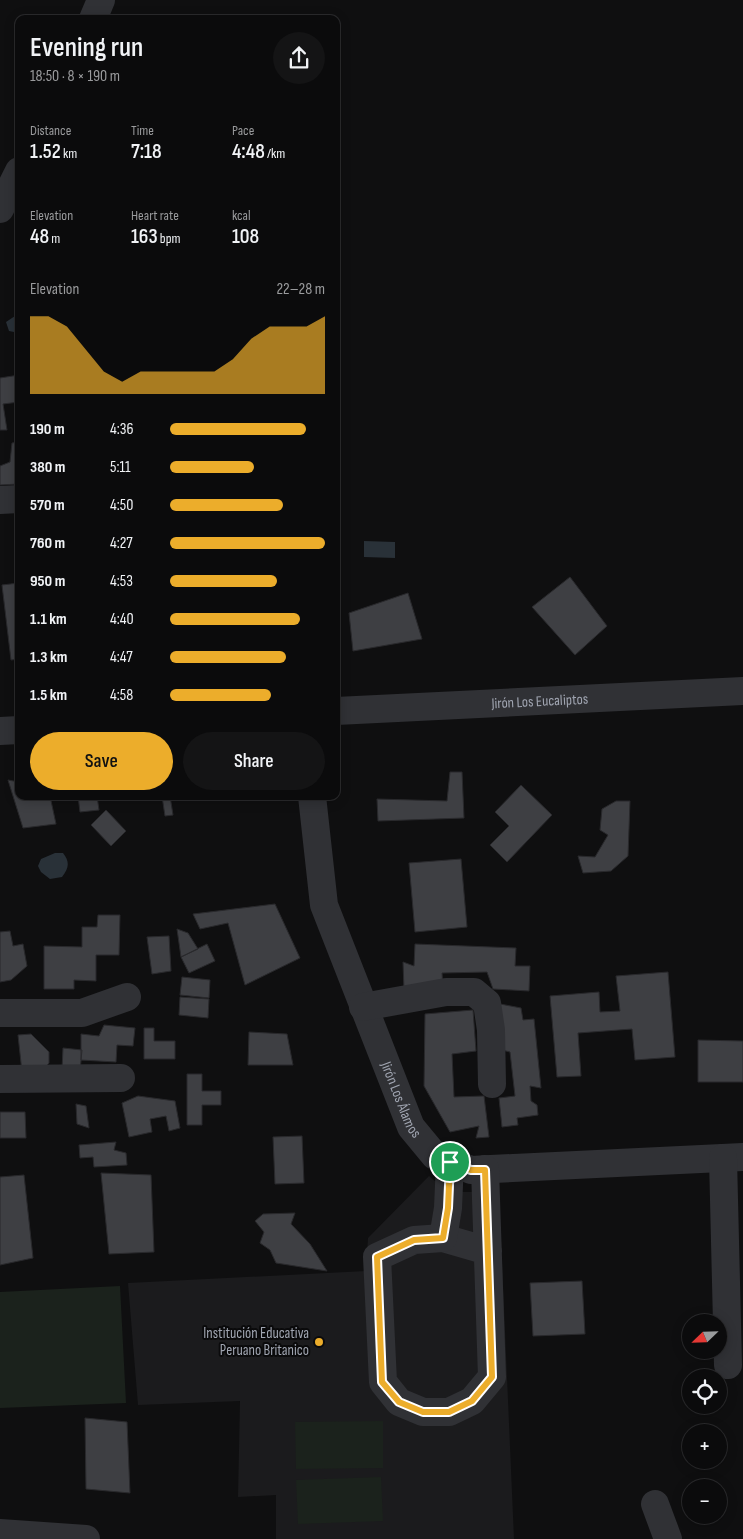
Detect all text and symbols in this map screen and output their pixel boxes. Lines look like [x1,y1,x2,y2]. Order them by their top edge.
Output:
text: Evening run [30,31,143,64]
button: share [273,32,325,84]
text: 18:50 · 8 × 190 m [30,67,120,86]
text: Distance [30,122,71,139]
text: Time [131,122,154,139]
text: Pace [232,122,254,139]
text: 1.52 [30,139,61,164]
text: 7:18 [131,139,162,164]
text: 4:48 [232,139,265,164]
text: km [61,145,77,162]
text: /km [265,145,285,162]
text: Elevation [30,207,73,224]
text: Heart rate [131,207,179,224]
text: kcal [232,207,251,224]
text: 48 [30,224,49,249]
text: 163 [131,224,158,249]
text: 108 [232,224,259,249]
text: m [49,230,60,247]
text: bpm [158,230,180,247]
text: Elevation [30,280,79,299]
text: 22–28 m [276,280,325,299]
text: 190 m [30,420,65,439]
text: 4:36 [110,420,133,439]
text: 380 m [30,458,65,477]
text: 5:11 [110,458,131,477]
text: 570 m [30,496,65,515]
text: 4:50 [110,496,133,515]
text: 760 m [30,534,65,553]
text: 4:27 [110,534,133,553]
text: 950 m [30,572,65,591]
text: 4:53 [110,572,133,591]
text: 1.1 km [30,610,67,629]
text: 4:40 [110,610,134,629]
text: 1.3 km [30,648,67,667]
text: 4:47 [110,648,133,667]
text: 1.5 km [30,686,67,705]
text: 4:58 [110,686,133,705]
street label: Jirón Los Eucaliptos [490,690,589,713]
button: Save [30,732,173,790]
button: Share [183,732,325,790]
street label: Jirón Los Álamos [376,1058,425,1142]
pin [429,1141,471,1183]
icon: arrive [436,1148,464,1176]
north arrow [682,1314,728,1359]
map controls [682,1314,727,1524]
place label: Institución Educativa Peruano Britanico [203,1324,309,1360]
marker: Institución Educativa Peruano Britanico [313,1336,325,1348]
button: locate [682,1369,727,1414]
button: + [682,1424,727,1469]
button: − [682,1479,727,1524]

